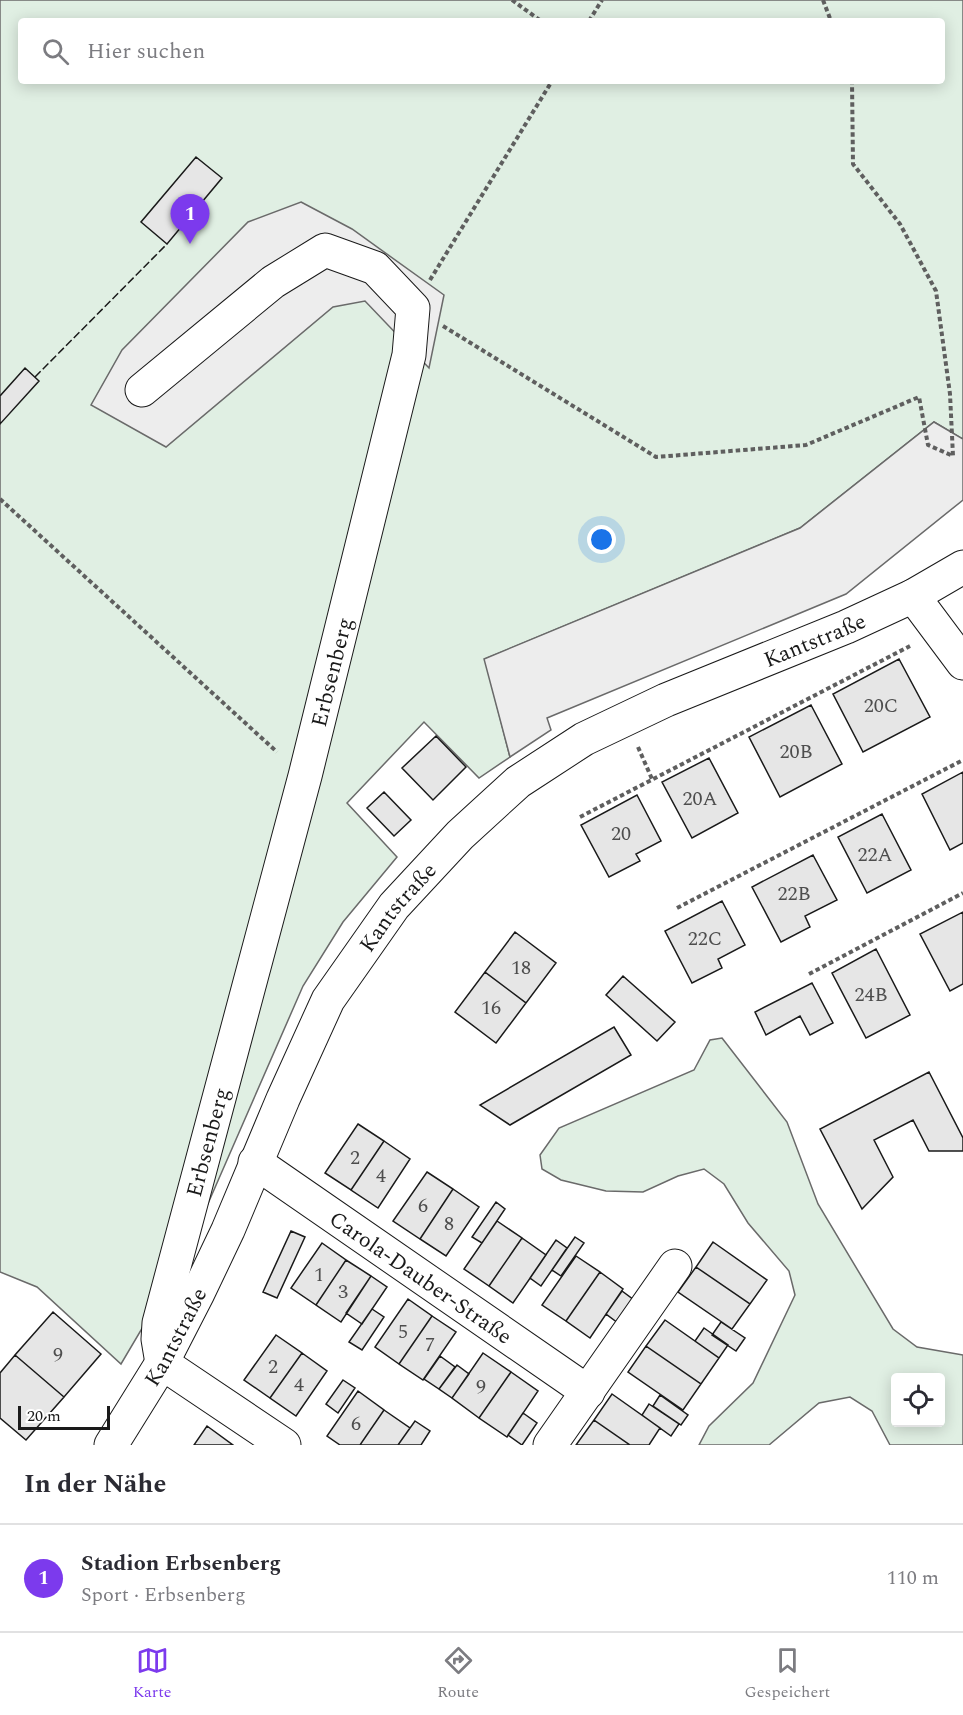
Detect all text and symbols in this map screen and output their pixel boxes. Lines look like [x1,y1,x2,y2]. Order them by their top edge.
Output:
search box [18,18,945,84]
icon: search [39,35,72,68]
text: Hier suchen [87,35,205,68]
pin: 1 [170,194,210,244]
your location [587,525,616,554]
street label: Kantstraße [759,605,872,677]
street label: Erbsenberg [303,614,362,731]
house number: 20C [864,691,898,721]
house number: 20B [779,737,813,767]
house number: 20A [683,784,718,814]
house number: 20 [611,819,631,849]
house number: 22A [858,840,893,870]
street label: Kantstraße [351,855,445,959]
house number: 22B [777,879,811,909]
house number: 22C [688,924,722,954]
house number: 18 [511,953,531,983]
house number: 24B [854,980,888,1010]
house number: 16 [481,993,501,1023]
street label: Erbsenberg [178,1084,239,1201]
house number: 2 [350,1143,360,1173]
house number: 4 [376,1161,386,1191]
house number: 6 [418,1191,428,1221]
street label: Carola-Dauber-Straße [322,1203,519,1353]
house number: 8 [444,1209,454,1239]
house number: 1 [314,1260,324,1290]
house number: 3 [338,1277,348,1307]
street label: Kantstraße [136,1282,216,1393]
house number: 5 [398,1317,408,1347]
house number: 7 [425,1330,435,1360]
house number: 9 [53,1340,63,1370]
house number: 2 [268,1352,278,1382]
house number: 4 [294,1370,304,1400]
house number: 9 [476,1372,486,1402]
map controls [891,1373,945,1427]
button: locate [891,1373,945,1427]
scale bar [18,1403,110,1430]
text: 20 m [27,1404,61,1428]
house number: 6 [351,1409,361,1439]
text: In der Nähe [24,1464,166,1504]
text: Stadion Erbsenberg [81,1547,281,1580]
text: 1 [38,1563,49,1593]
text: 110 m [887,1563,939,1593]
text: Sport · Erbsenberg [81,1580,246,1610]
tab: Karte [133,1644,172,1704]
tab: Route [437,1644,479,1704]
tab: Gespeichert [745,1644,830,1704]

